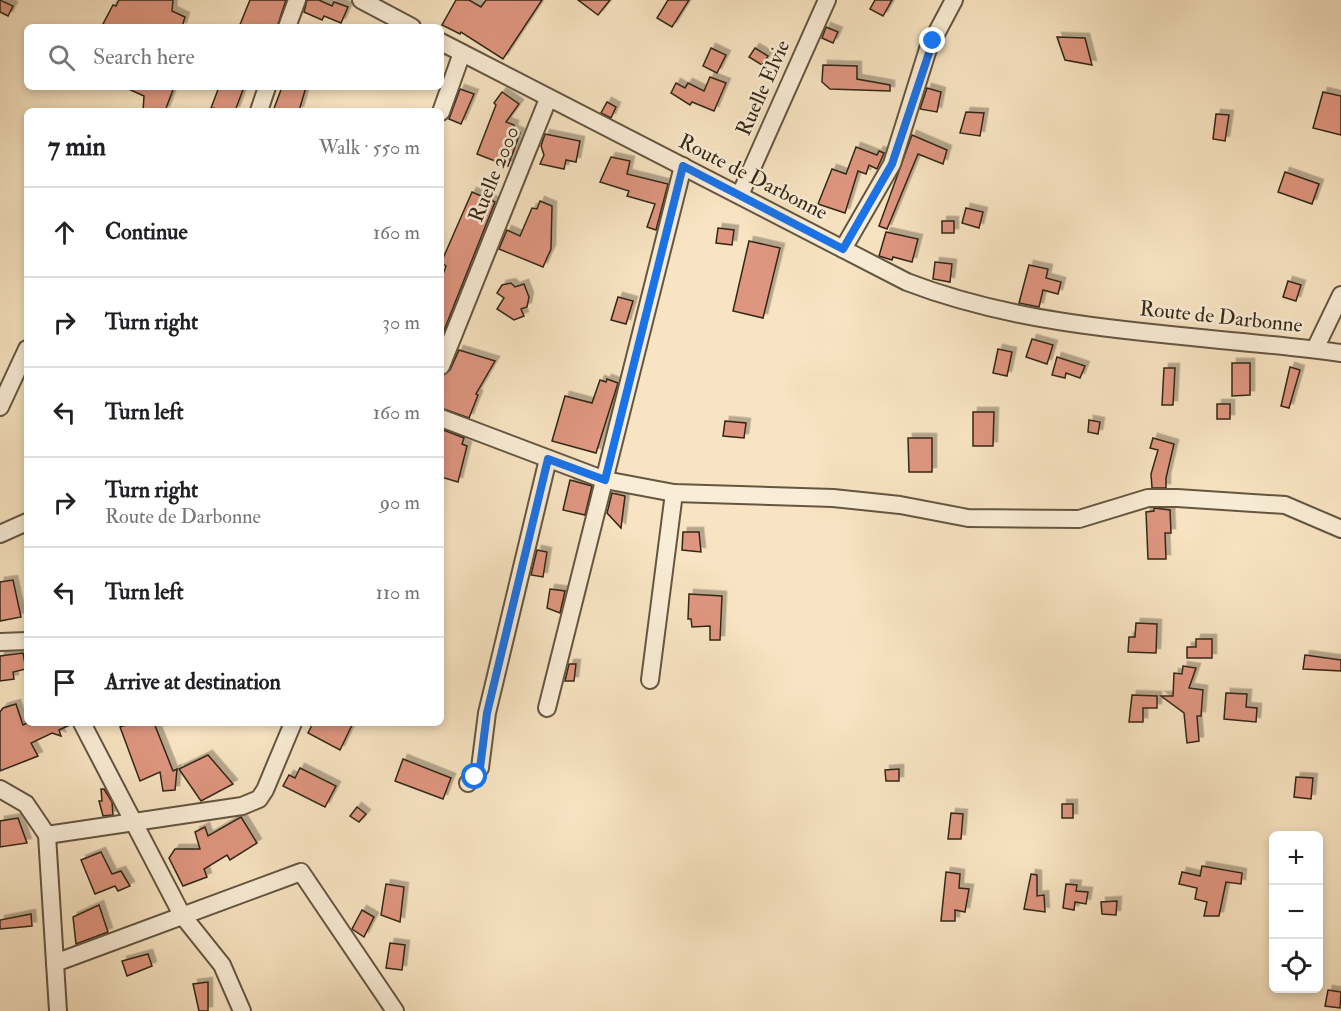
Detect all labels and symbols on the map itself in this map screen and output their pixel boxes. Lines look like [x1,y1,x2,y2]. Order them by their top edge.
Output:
route end [919,27,945,53]
street label: Ruelle Elvie [730,36,796,140]
street label: Ruelle 2000 [463,122,525,226]
street label: Route de Darbonne [674,128,832,226]
street label: Route de Darbonne [1138,295,1304,339]
route start [461,763,487,789]

